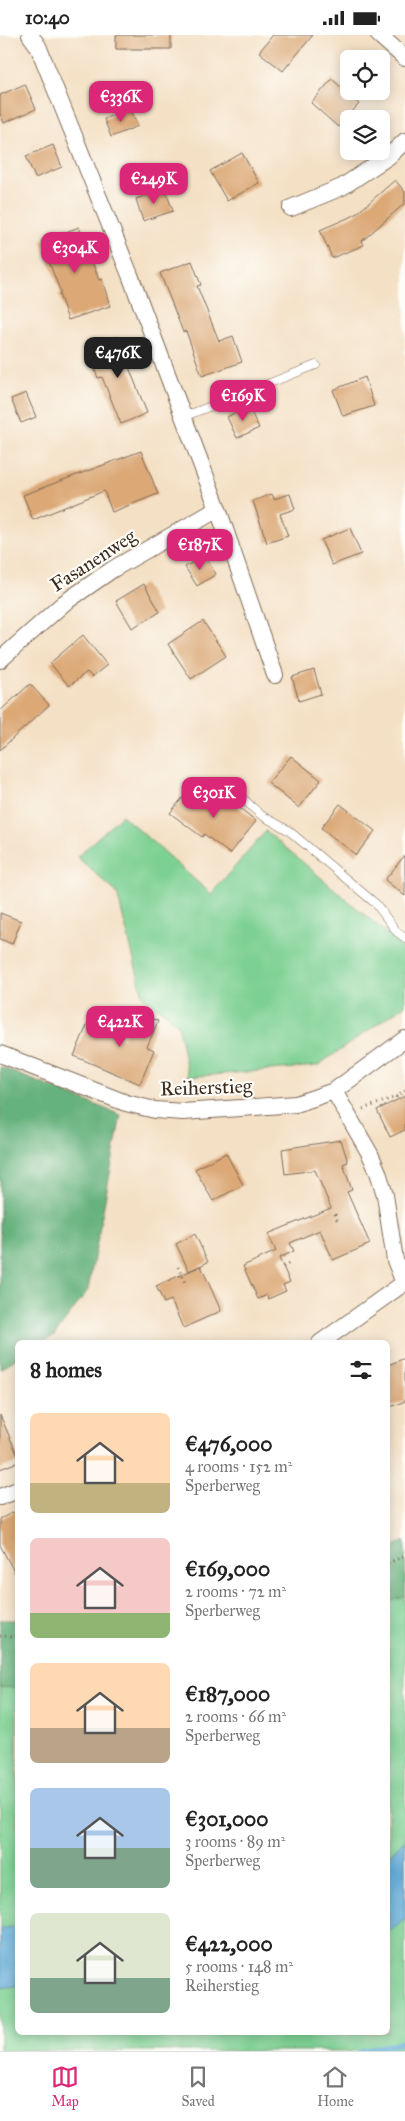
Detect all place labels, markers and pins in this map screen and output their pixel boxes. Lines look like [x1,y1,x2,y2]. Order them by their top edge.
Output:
pin: €336K [86,81,156,123]
pin: €249K [119,163,189,205]
pin: €304K [40,231,110,274]
pin: €476K [83,337,153,379]
pin: €169K [208,379,278,422]
pin: €187K [165,529,235,571]
pin: €301K [179,777,249,819]
pin: €422K [85,1005,155,1048]

